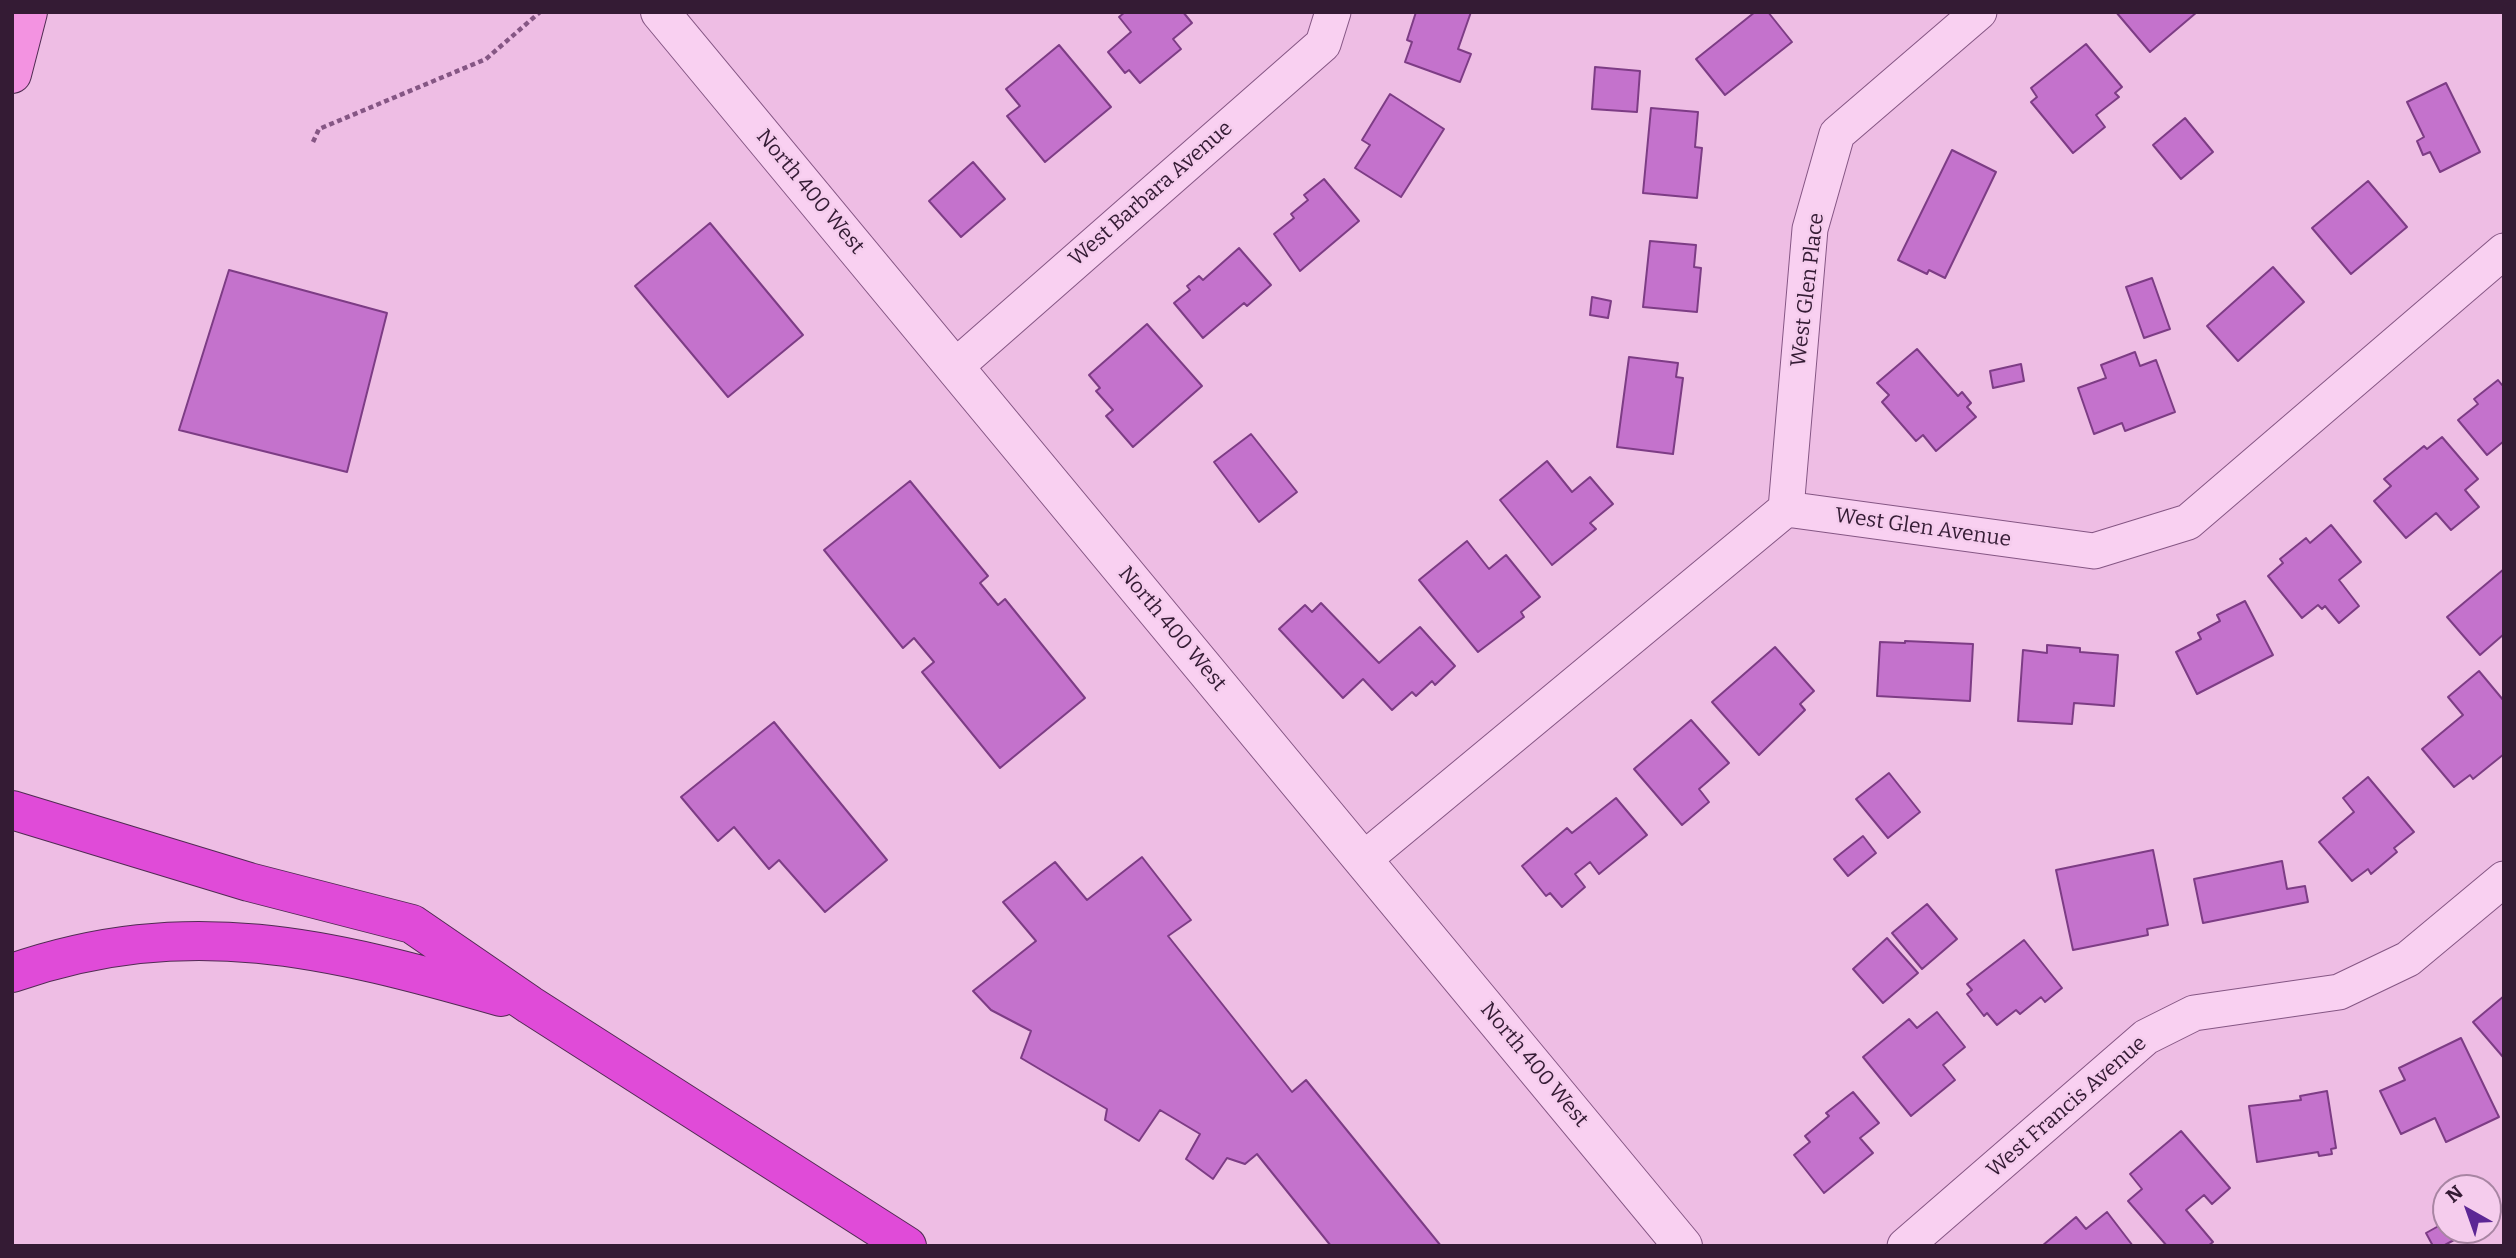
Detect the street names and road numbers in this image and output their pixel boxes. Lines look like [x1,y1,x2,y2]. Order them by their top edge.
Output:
street label: West Barbara Avenue [1064,116,1238,272]
street label: North 400 West [751,125,869,259]
street label: West Glen Place [1786,212,1830,368]
street label: West Glen Avenue [1833,503,2013,553]
street label: North 400 West [1113,562,1231,696]
street label: North 400 West [1475,998,1593,1132]
street label: West Francis Avenue [1982,1031,2152,1183]

